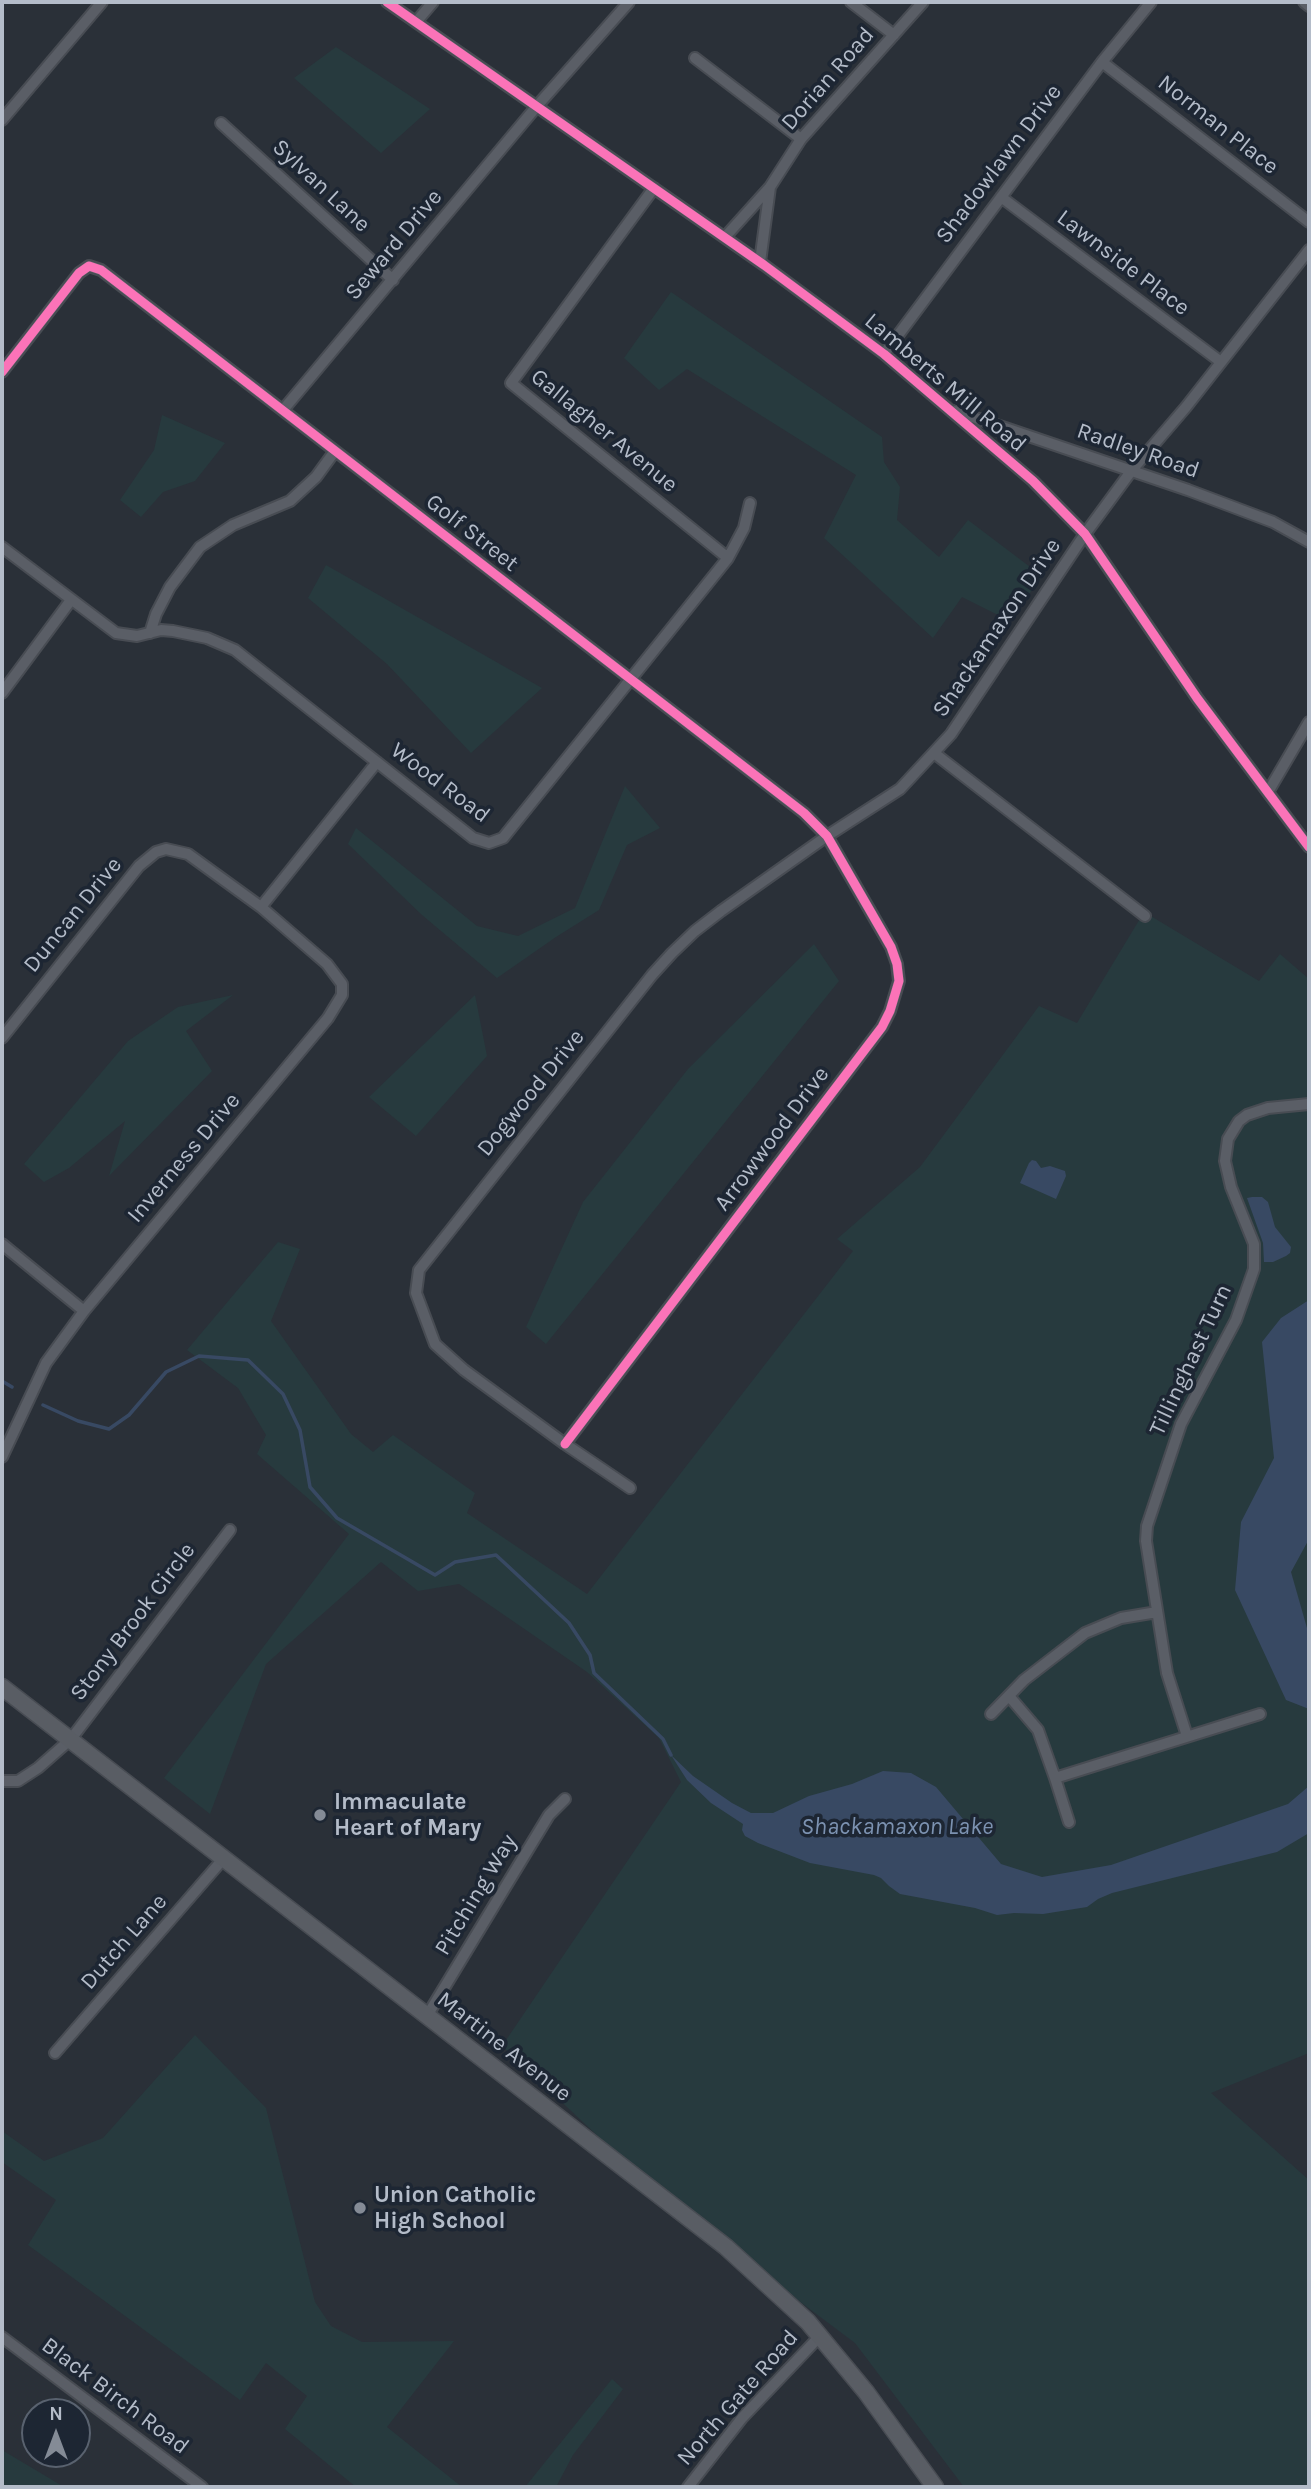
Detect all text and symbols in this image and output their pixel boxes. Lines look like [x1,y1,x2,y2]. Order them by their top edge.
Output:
street label: Dorian Road [776,22,880,136]
street label: Norman Place [1152,69,1284,181]
street label: Shadowlawn Drive [930,79,1068,249]
street label: Sylvan Lane [266,134,376,238]
street label: Seward Drive [340,184,448,306]
street label: Lawnside Place [1051,204,1195,322]
street label: Lamberts Mill Road [859,307,1031,459]
street label: Gallagher Avenue [525,363,683,499]
street label: Radley Road [1073,417,1203,485]
street label: Golf Street [420,488,524,578]
street label: Shackamaxon Drive [927,533,1067,723]
street label: Wood Road [385,737,495,829]
street label: Duncan Drive [18,852,128,978]
street label: Dogwood Drive [471,1024,591,1162]
street label: Arrowwood Drive [709,1061,835,1217]
street label: Inverness Drive [122,1087,246,1229]
street label: Tillinghast Turn [1144,1280,1238,1440]
street label: Stony Brook Circle [65,1538,201,1706]
place label: Immaculate Heart of Mary [334,1788,481,1842]
marker: Immaculate Heart of Mary [312,1807,328,1823]
water label: Shackamaxon Lake [801,1813,993,1841]
street label: Pitching Way [429,1829,523,1961]
street label: Dutch Lane [75,1888,173,1996]
street label: Martine Avenue [431,1986,577,2108]
place label: Union Catholic High School [374,2181,536,2235]
marker: Union Catholic High School [352,2200,368,2216]
street label: North Gate Road [672,2324,804,2472]
street label: Black Birch Road [36,2332,194,2460]
north arrow [21,2398,91,2468]
text: N [49,2403,63,2425]

